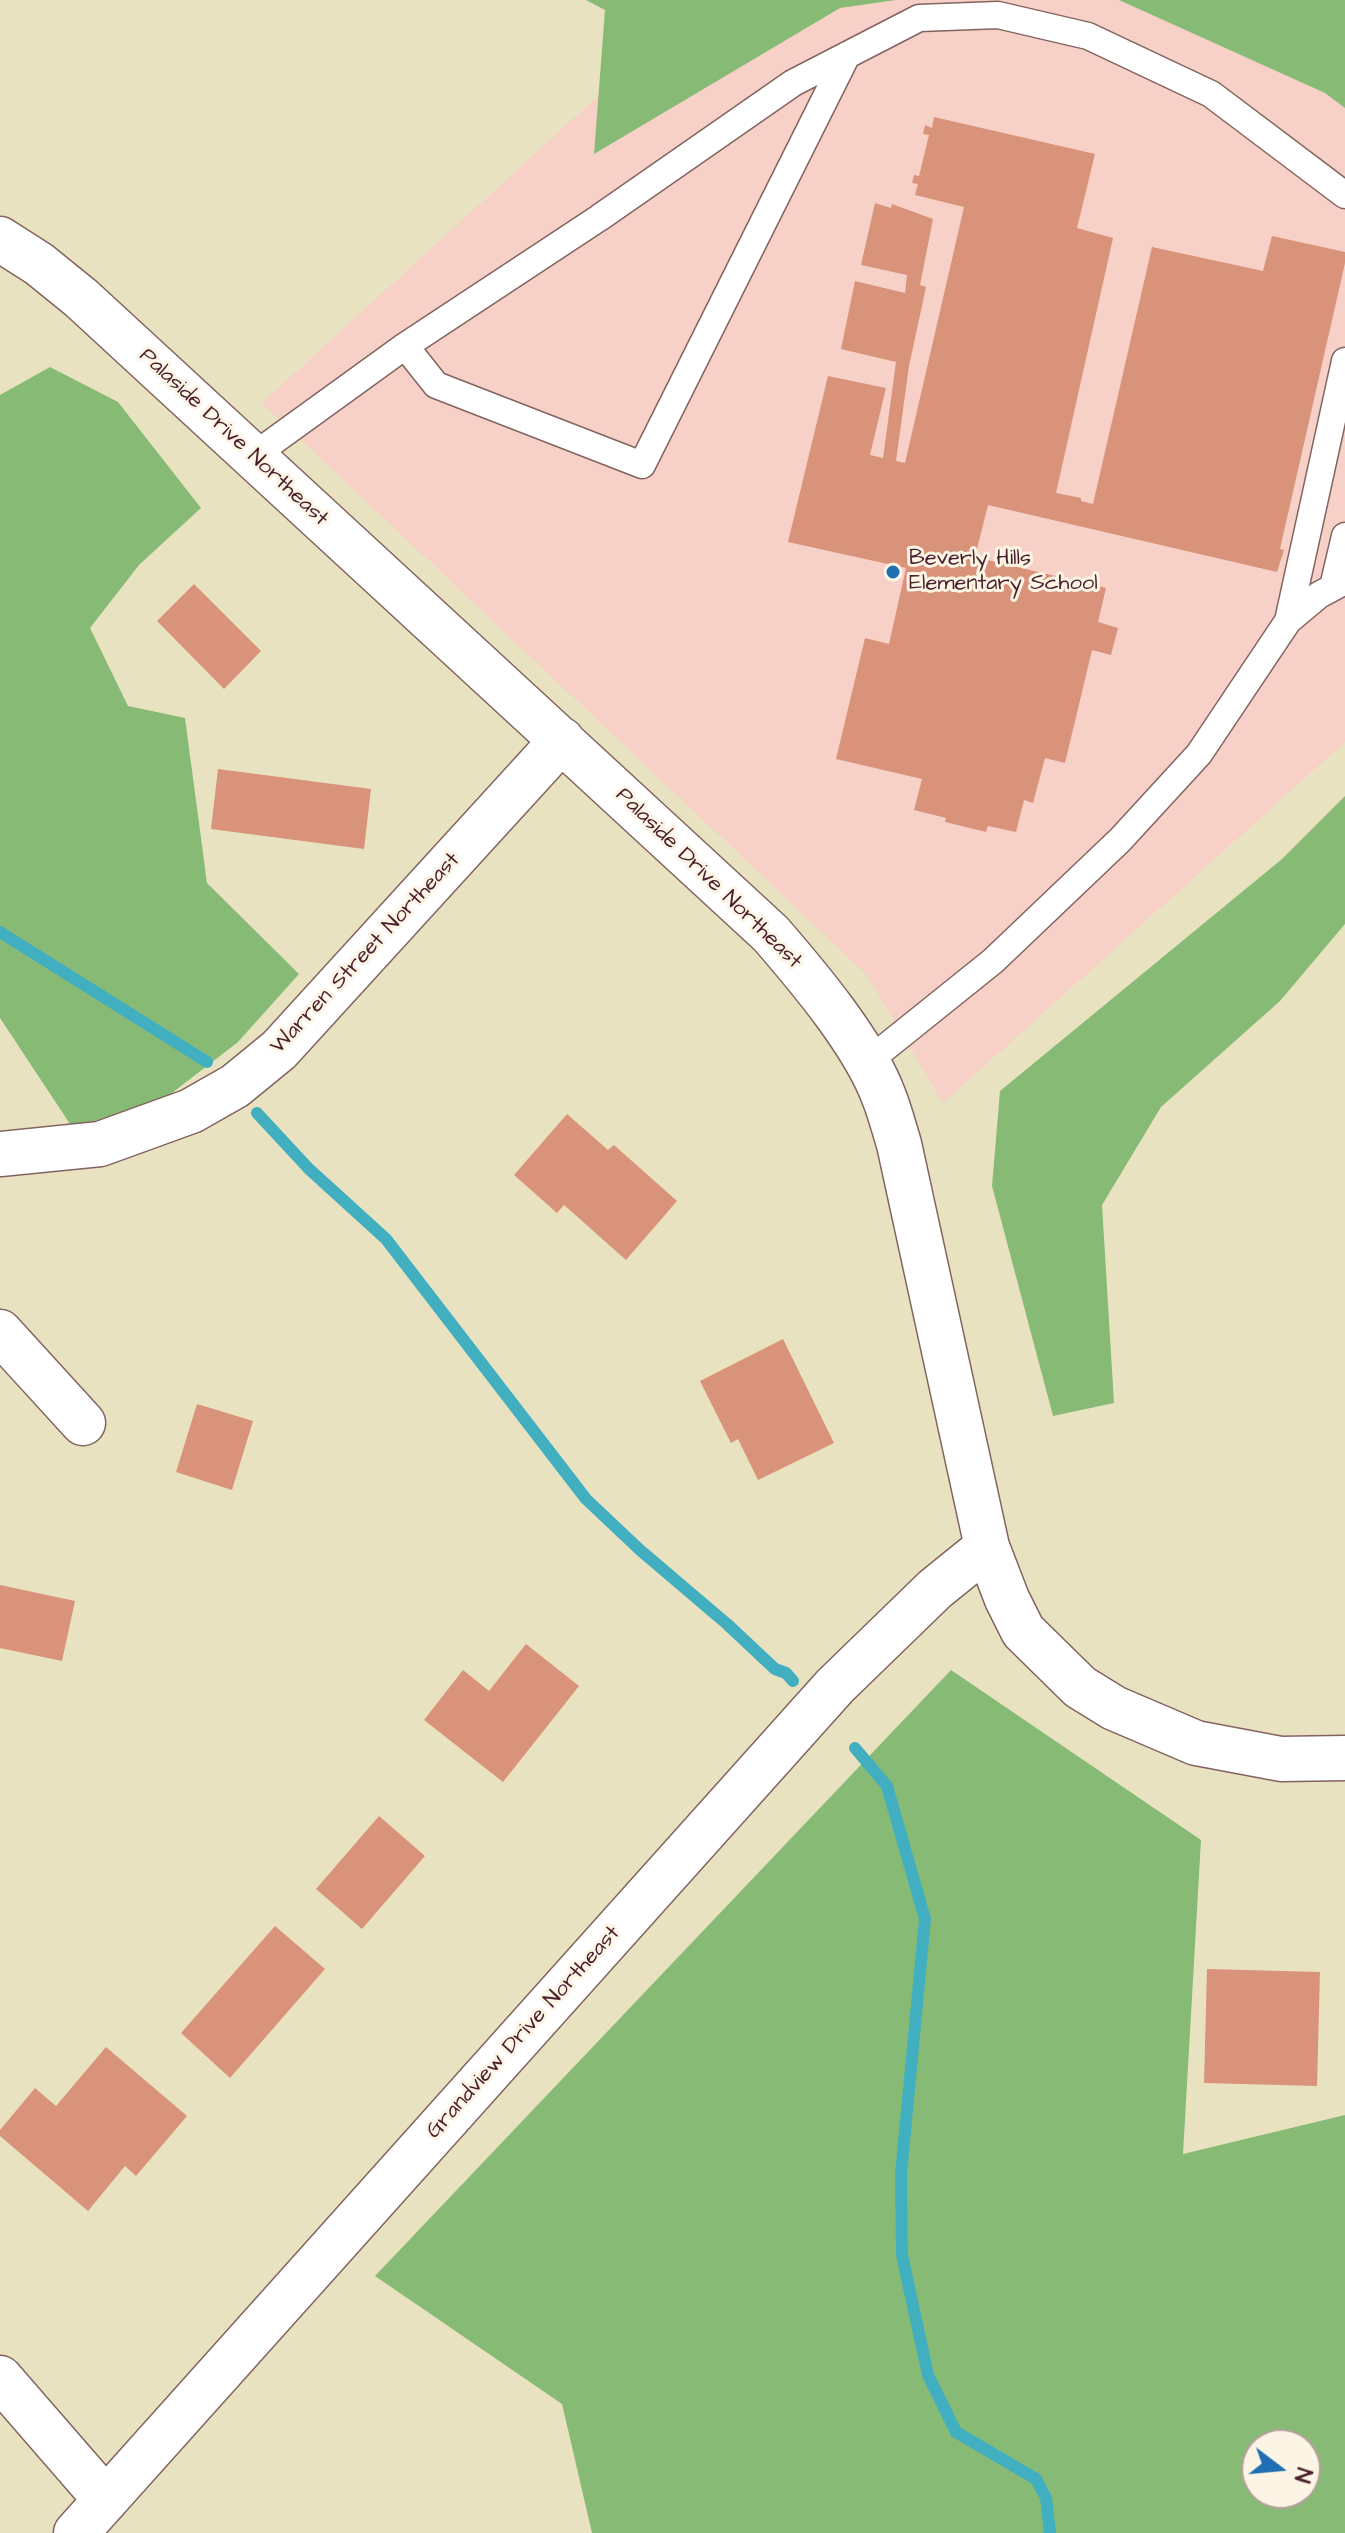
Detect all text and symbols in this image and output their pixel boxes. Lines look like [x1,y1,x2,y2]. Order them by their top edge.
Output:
street label: Palaside Drive Northeast [133,343,333,533]
place label: Beverly Hills Elementary School [909,546,1098,598]
marker: Beverly Hills Elementary School [884,563,902,581]
street label: Palaside Drive Northeast [609,783,807,975]
street label: Warren Street Northeast [266,848,466,1060]
street label: Grandview Drive Northeast [421,1921,627,2145]
north arrow [1241,2429,1321,2509]
text: N [1286,2464,1319,2486]

